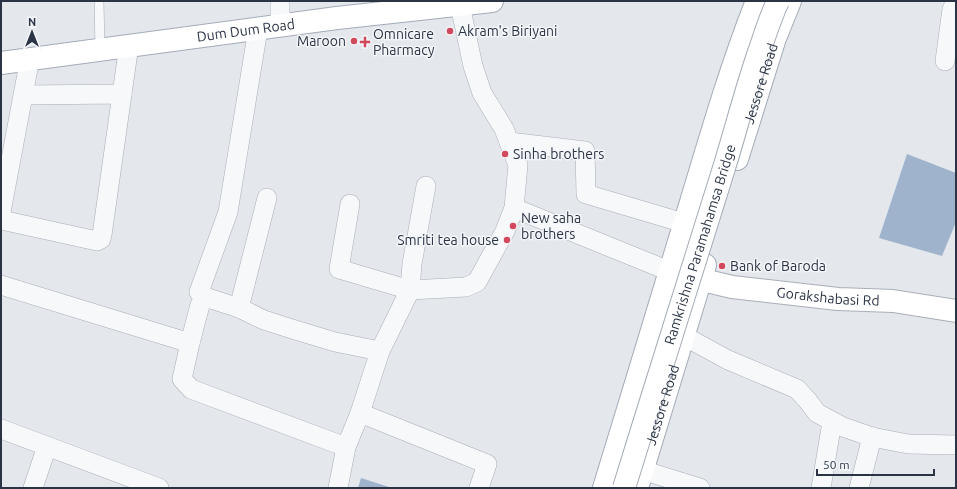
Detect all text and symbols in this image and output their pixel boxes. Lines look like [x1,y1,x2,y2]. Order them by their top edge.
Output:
north arrow [12,12,52,52]
text: N [28,16,36,28]
street label: Dum Dum Road [196,16,296,45]
place label: Akram's Biriyani [458,23,557,39]
place label: Omnicare Pharmacy [373,26,435,58]
marker: Akram's Biriyani [445,26,455,36]
place label: Maroon [297,33,346,49]
marker: Maroon [349,36,359,46]
marker: Omnicare Pharmacy [360,37,370,47]
street label: Jessore Road [741,41,781,126]
street label: Ramkrishna Paramahamsa Bridge [661,142,739,347]
place label: Sinha brothers [513,146,604,162]
marker: Sinha brothers [500,149,510,159]
place label: New saha brothers [521,210,581,242]
marker: New saha brothers [508,221,518,231]
place label: Smriti tea house [397,232,499,248]
marker: Smriti tea house [502,235,512,245]
place label: Bank of Baroda [730,258,826,274]
marker: Bank of Baroda [717,261,727,271]
street label: Gorakshabasi Rd [776,284,880,309]
street label: Jessore Road [643,362,682,447]
scale bar [817,451,934,477]
text: 50 m [823,458,850,471]

